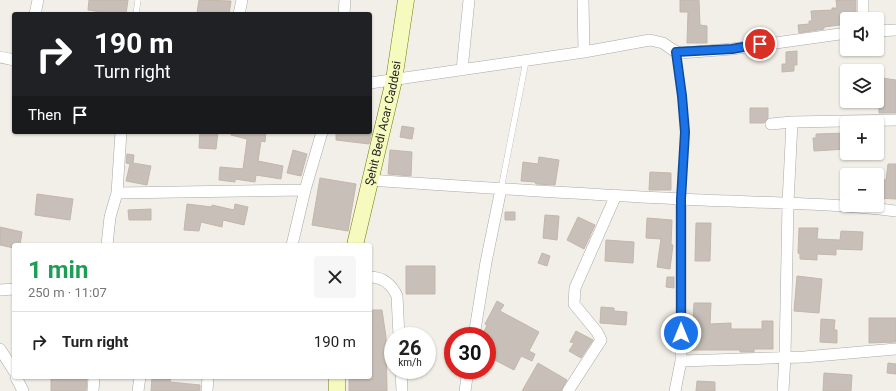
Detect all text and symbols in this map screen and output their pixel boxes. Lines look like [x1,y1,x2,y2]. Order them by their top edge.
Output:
map controls [840,12,884,212]
button: sound [840,12,884,56]
text: 190 m [94,27,173,60]
pin [743,27,777,61]
icon: right [28,28,80,80]
icon: arrive [749,33,771,55]
street label: Şehit Bedi Acar Caddesi [362,60,404,187]
text: Turn right [94,61,171,82]
button: layers [840,64,884,108]
icon: arrive [69,104,91,126]
text: Then [28,106,61,124]
button: + [840,116,884,160]
button: − [840,168,884,212]
text: 1 min [28,256,88,284]
button: close [314,256,356,298]
text: 250 m · 11:07 [28,285,107,300]
position arrow [660,312,702,354]
speed limit sign: 30 [444,327,496,379]
icon: right [28,331,50,353]
text: Turn right [62,333,128,351]
text: 190 m [314,333,356,351]
text: 26 [399,336,421,360]
text: km/h [398,357,422,368]

